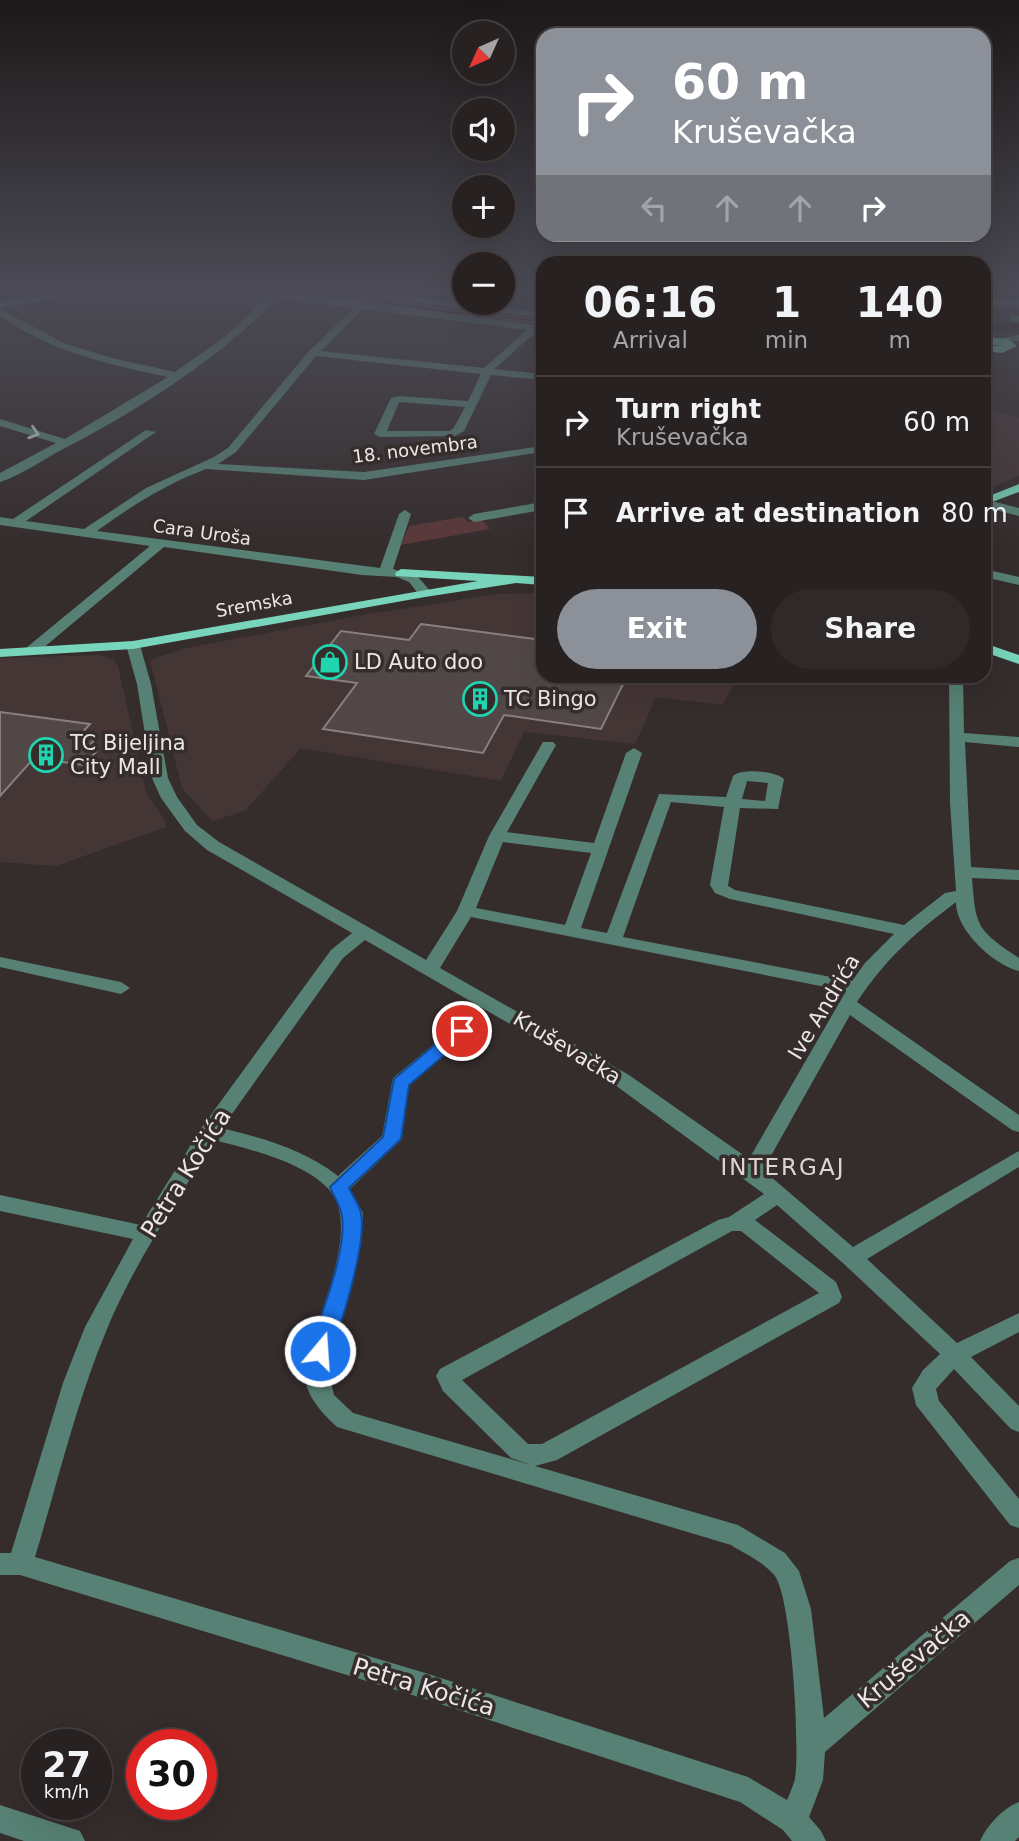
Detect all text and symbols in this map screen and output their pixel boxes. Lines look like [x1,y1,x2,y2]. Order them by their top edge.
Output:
north arrow [452,21,514,84]
map controls [452,21,515,315]
text: 60 m [672,54,808,111]
icon: right [557,56,648,147]
button: sound [452,98,515,161]
text: Kruševačka [672,113,857,151]
button: + [452,175,515,238]
icon: left [635,189,673,227]
icon: ahead [708,189,746,227]
icon: ahead [781,189,819,227]
icon: right [854,189,892,227]
button: − [452,252,515,315]
text: 06:16 [584,278,717,327]
text: 1 [772,278,801,327]
text: 140 [856,278,943,327]
text: Arrival [613,327,688,353]
text: min [765,327,808,353]
text: m [888,327,911,353]
text: Turn right [616,394,761,424]
icon: right [557,403,595,441]
text: 60 m [903,407,970,437]
text: Kruševačka [616,424,749,450]
one-way arrow [27,425,39,439]
street label: 18. novembra [351,431,479,467]
icon: arrive [557,494,595,532]
text: Arrive at destination [616,498,920,528]
text: 80 m [941,498,1008,528]
street label: Cara Uroša [151,515,253,549]
street label: Sremska [214,587,294,621]
button: Exit [557,589,757,669]
button: Share [771,589,970,669]
shop icon: LD Auto doo [311,643,349,681]
place label: LD Auto doo [354,650,483,674]
building icon: TC Bingo [461,680,499,718]
place label: TC Bingo [503,687,597,711]
place label: TC Bijeljina City Mall [69,731,186,779]
building icon: TC Bijeljina City Mall [27,736,65,774]
street label: Ive Andrića [783,950,865,1064]
pin [432,1001,492,1061]
street label: Kruševačka [509,1007,625,1089]
icon: arrive [443,1012,481,1050]
street label: Petra Kočića [135,1103,237,1243]
district label: INTERGAJ [721,1154,845,1180]
position arrow [283,1314,357,1388]
street label: Kruševačka [852,1604,976,1714]
street label: Petra Kočića [350,1652,498,1722]
speed limit sign: 30 [126,1729,217,1820]
text: 27 [42,1745,91,1785]
text: km/h [44,1781,89,1802]

